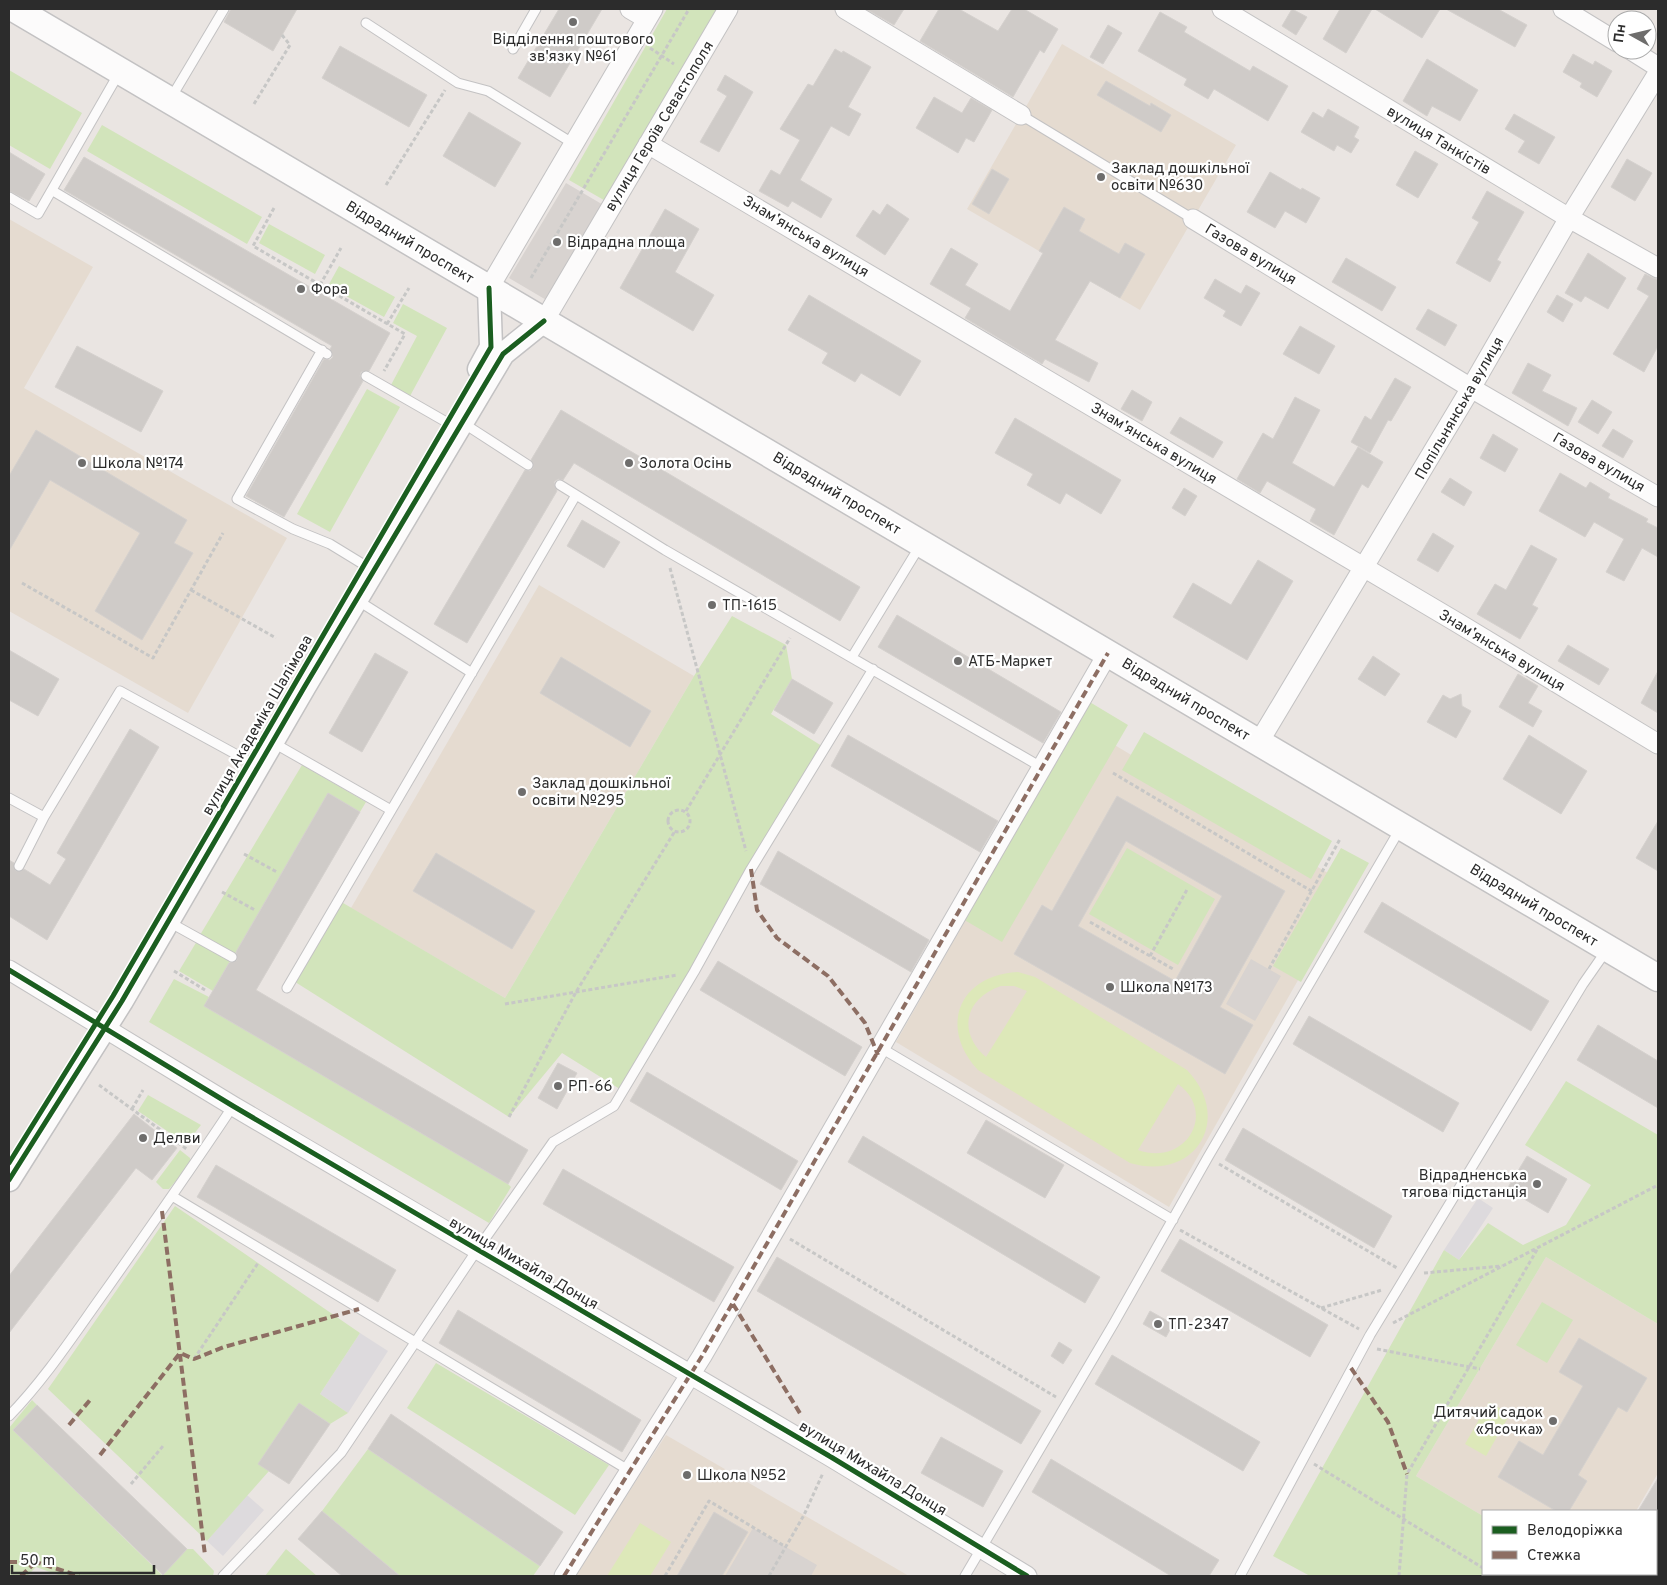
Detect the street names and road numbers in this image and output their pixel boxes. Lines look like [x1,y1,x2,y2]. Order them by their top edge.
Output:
street label: вулиця Героїв Севастополя [602,38,719,215]
street label: вулиця Танкістів [1383,103,1494,180]
street label: Знамʼянська вулиця [739,192,872,283]
street label: Відрадний проспект [342,197,477,289]
street label: Газова вулиця [1201,220,1300,290]
street label: Попільнянська вулиця [1412,334,1509,484]
street label: Знамʼянська вулиця [1087,399,1220,490]
street label: Газова вулиця [1549,429,1648,497]
street label: Відрадний проспект [769,448,904,540]
street label: Знамʼянська вулиця [1435,606,1568,697]
street label: вулиця Академіка Шалімова [199,632,318,819]
street label: Відрадний проспект [1118,654,1253,746]
street label: Відрадний проспект [1466,860,1601,952]
street label: вулиця Михайла Донця [445,1214,601,1315]
street label: вулиця Михайла Донця [795,1418,950,1521]

